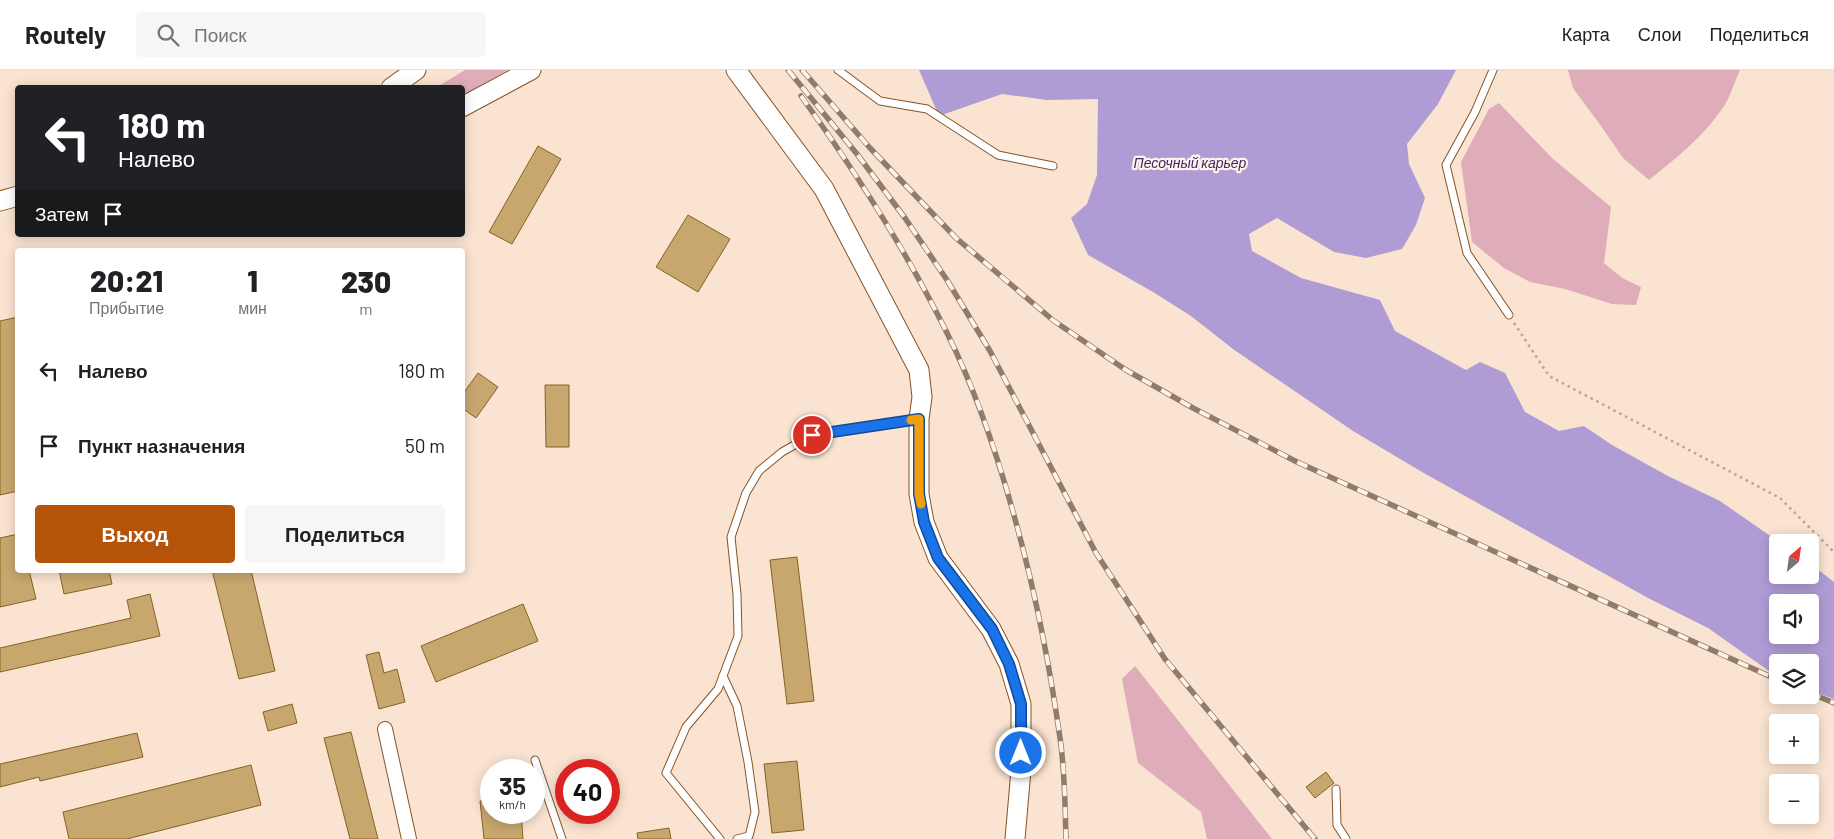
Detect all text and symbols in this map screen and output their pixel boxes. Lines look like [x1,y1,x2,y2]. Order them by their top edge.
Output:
search box [136,12,486,57]
text: Routely [25,20,106,49]
icon: search [154,21,182,49]
text: Поиск [194,23,247,46]
text: Карта [1562,23,1610,45]
text: Слои [1638,23,1682,45]
text: Поделиться [1710,23,1809,45]
text: 180 m [118,103,206,145]
icon: left [35,105,100,170]
text: Налево [118,145,195,171]
water label: Песочный карьер [1134,154,1247,171]
icon: arrive [99,200,127,228]
text: Затем [35,202,89,225]
text: 20:21 [90,262,163,298]
text: 1 [247,262,258,298]
text: 230 [341,263,391,299]
text: Прибытие [89,298,164,317]
text: мин [238,298,267,317]
text: m [359,299,373,318]
icon: left [35,357,63,385]
text: Налево [78,359,148,382]
text: 180 m [398,359,445,382]
pin [791,414,833,456]
icon: arrive [798,421,826,449]
icon: arrive [35,432,63,460]
text: Пункт назначения [78,434,245,457]
text: 50 m [405,434,445,457]
button: Выход [35,505,235,563]
button: Поделиться [245,505,445,563]
north arrow [1769,534,1819,584]
map controls [1769,534,1819,824]
button: sound [1769,594,1819,644]
button: layers [1769,654,1819,704]
button: + [1769,714,1819,764]
position arrow [994,726,1046,778]
speed limit sign: 40 [555,759,620,824]
text: 35 [499,770,526,800]
button: − [1769,774,1819,824]
text: km/h [499,797,526,811]

